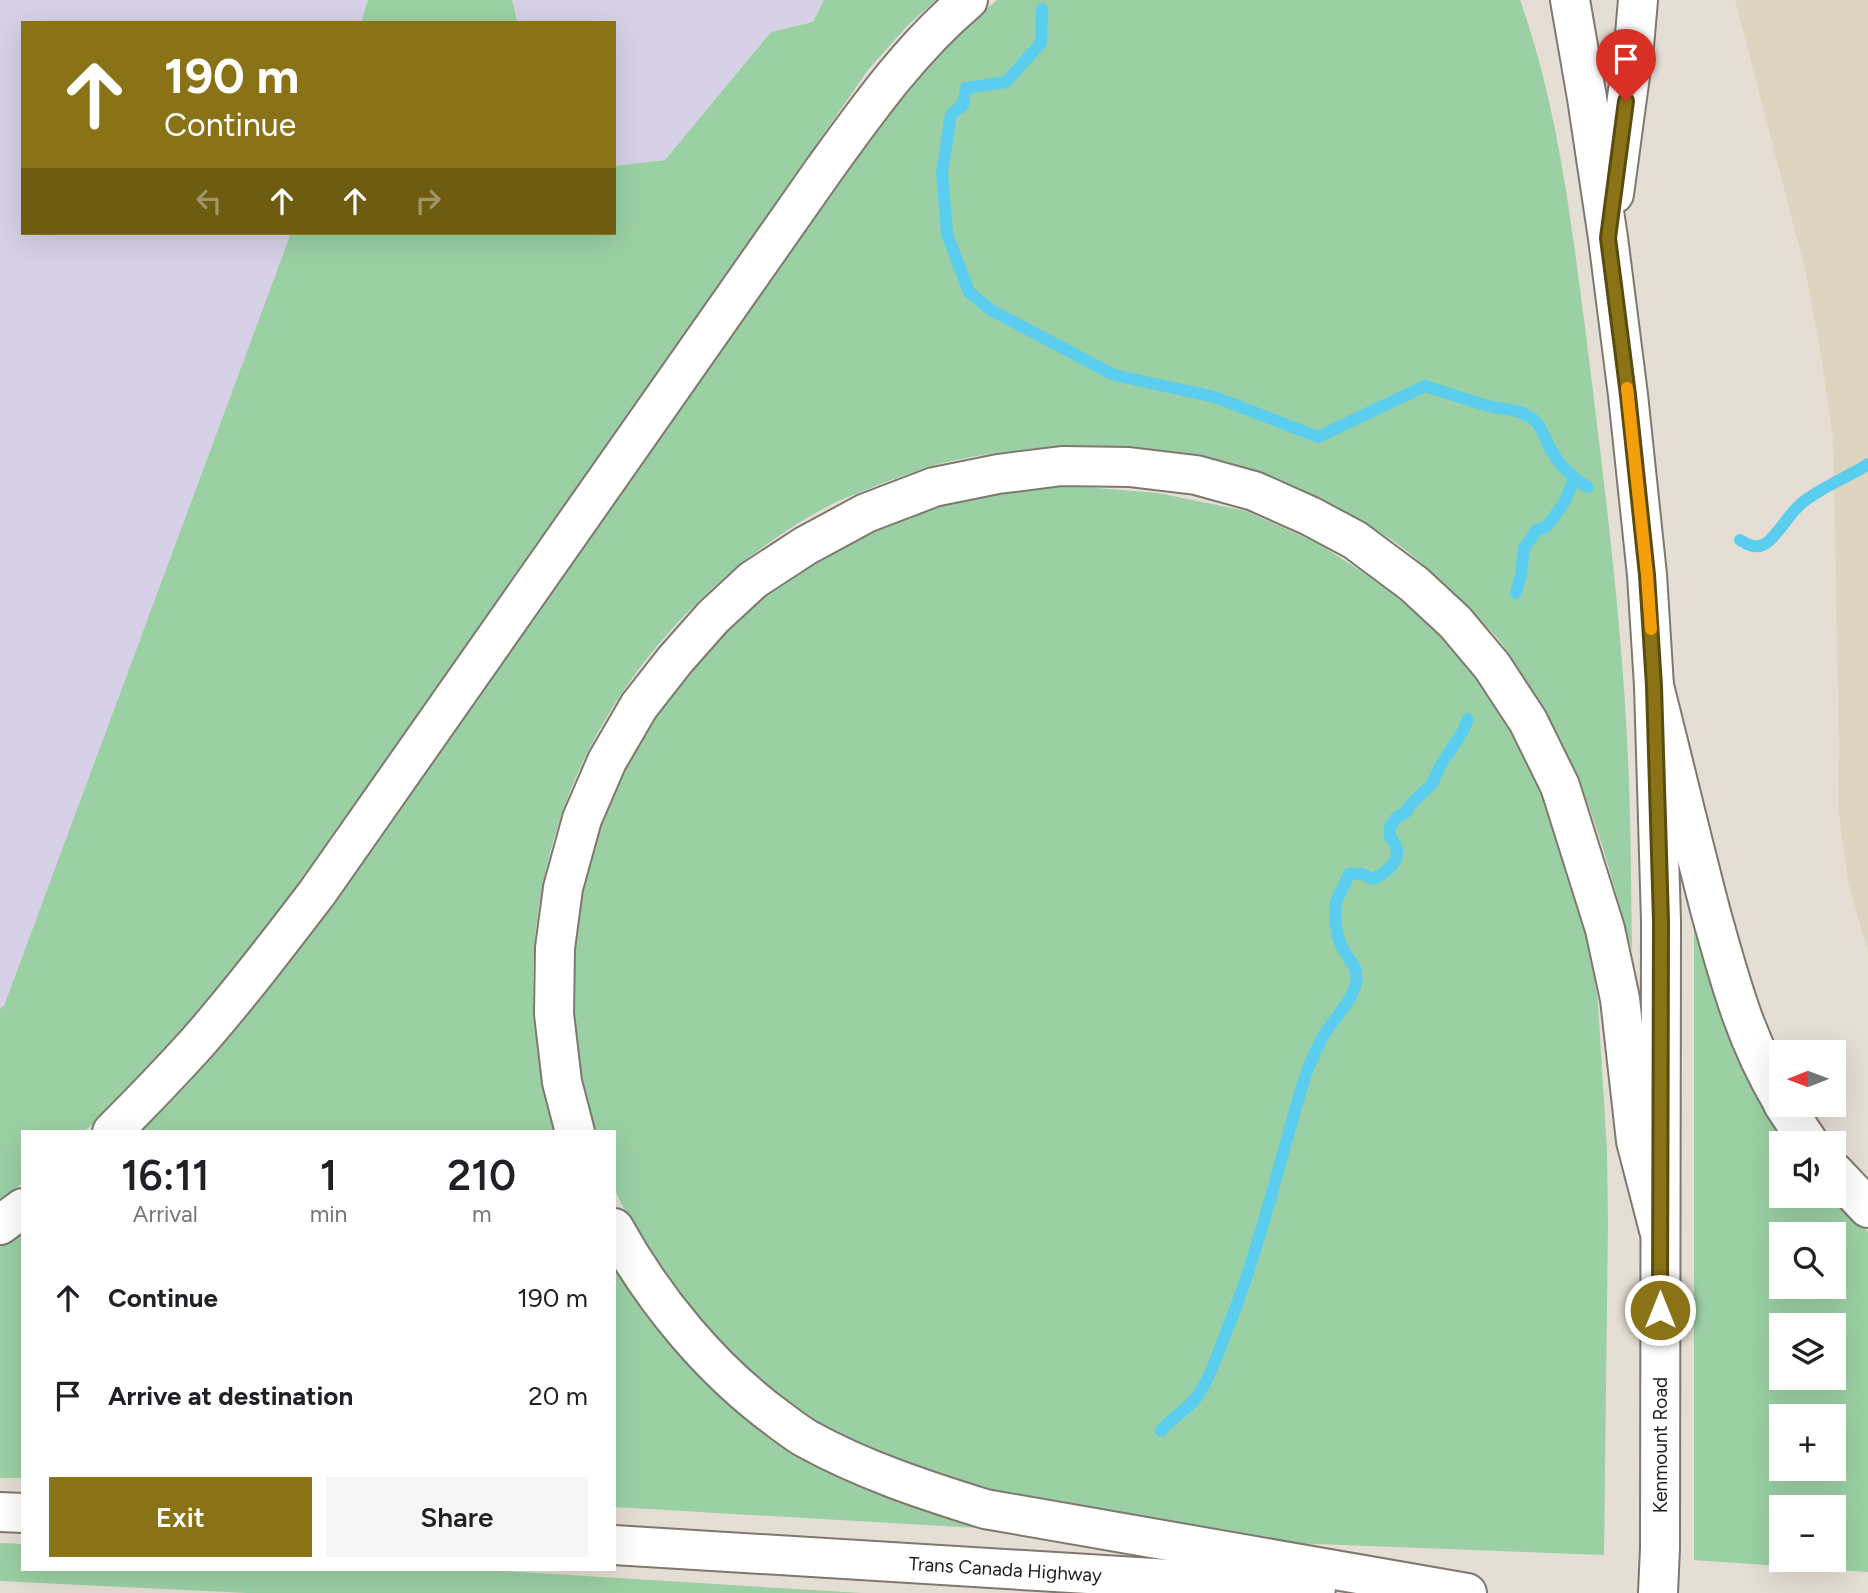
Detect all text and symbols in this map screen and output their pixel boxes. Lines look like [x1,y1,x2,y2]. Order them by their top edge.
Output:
pin [1596,29,1656,101]
icon: arrive [1607,40,1645,78]
text: 190 m [164,46,299,105]
icon: ahead [49,49,140,140]
text: Continue [164,106,296,144]
icon: left [190,182,228,220]
icon: ahead [263,182,301,220]
icon: ahead [336,182,374,220]
icon: right [409,182,447,220]
north arrow [1769,1040,1846,1116]
map controls [1769,1040,1846,1572]
button: sound [1769,1131,1846,1208]
text: 16:11 [121,1150,210,1201]
text: 1 [320,1150,337,1201]
text: 210 [447,1150,516,1201]
text: Arrival [133,1200,198,1228]
text: min [310,1200,347,1228]
text: m [472,1200,491,1228]
button: search [1769,1222,1846,1299]
position arrow [1623,1273,1697,1347]
icon: ahead [49,1279,87,1317]
text: Continue [108,1282,218,1314]
text: 190 m [517,1282,588,1314]
button: layers [1769,1313,1846,1390]
icon: arrive [49,1377,87,1415]
street label: Kenmount Road [1649,1377,1672,1513]
text: Arrive at destination [108,1380,353,1412]
text: 20 m [528,1380,588,1412]
button: + [1769,1404,1846,1481]
button: Exit [49,1477,312,1557]
button: Share [326,1477,588,1557]
button: − [1769,1495,1846,1572]
street label: Trans Canada Highway [908,1552,1103,1587]

